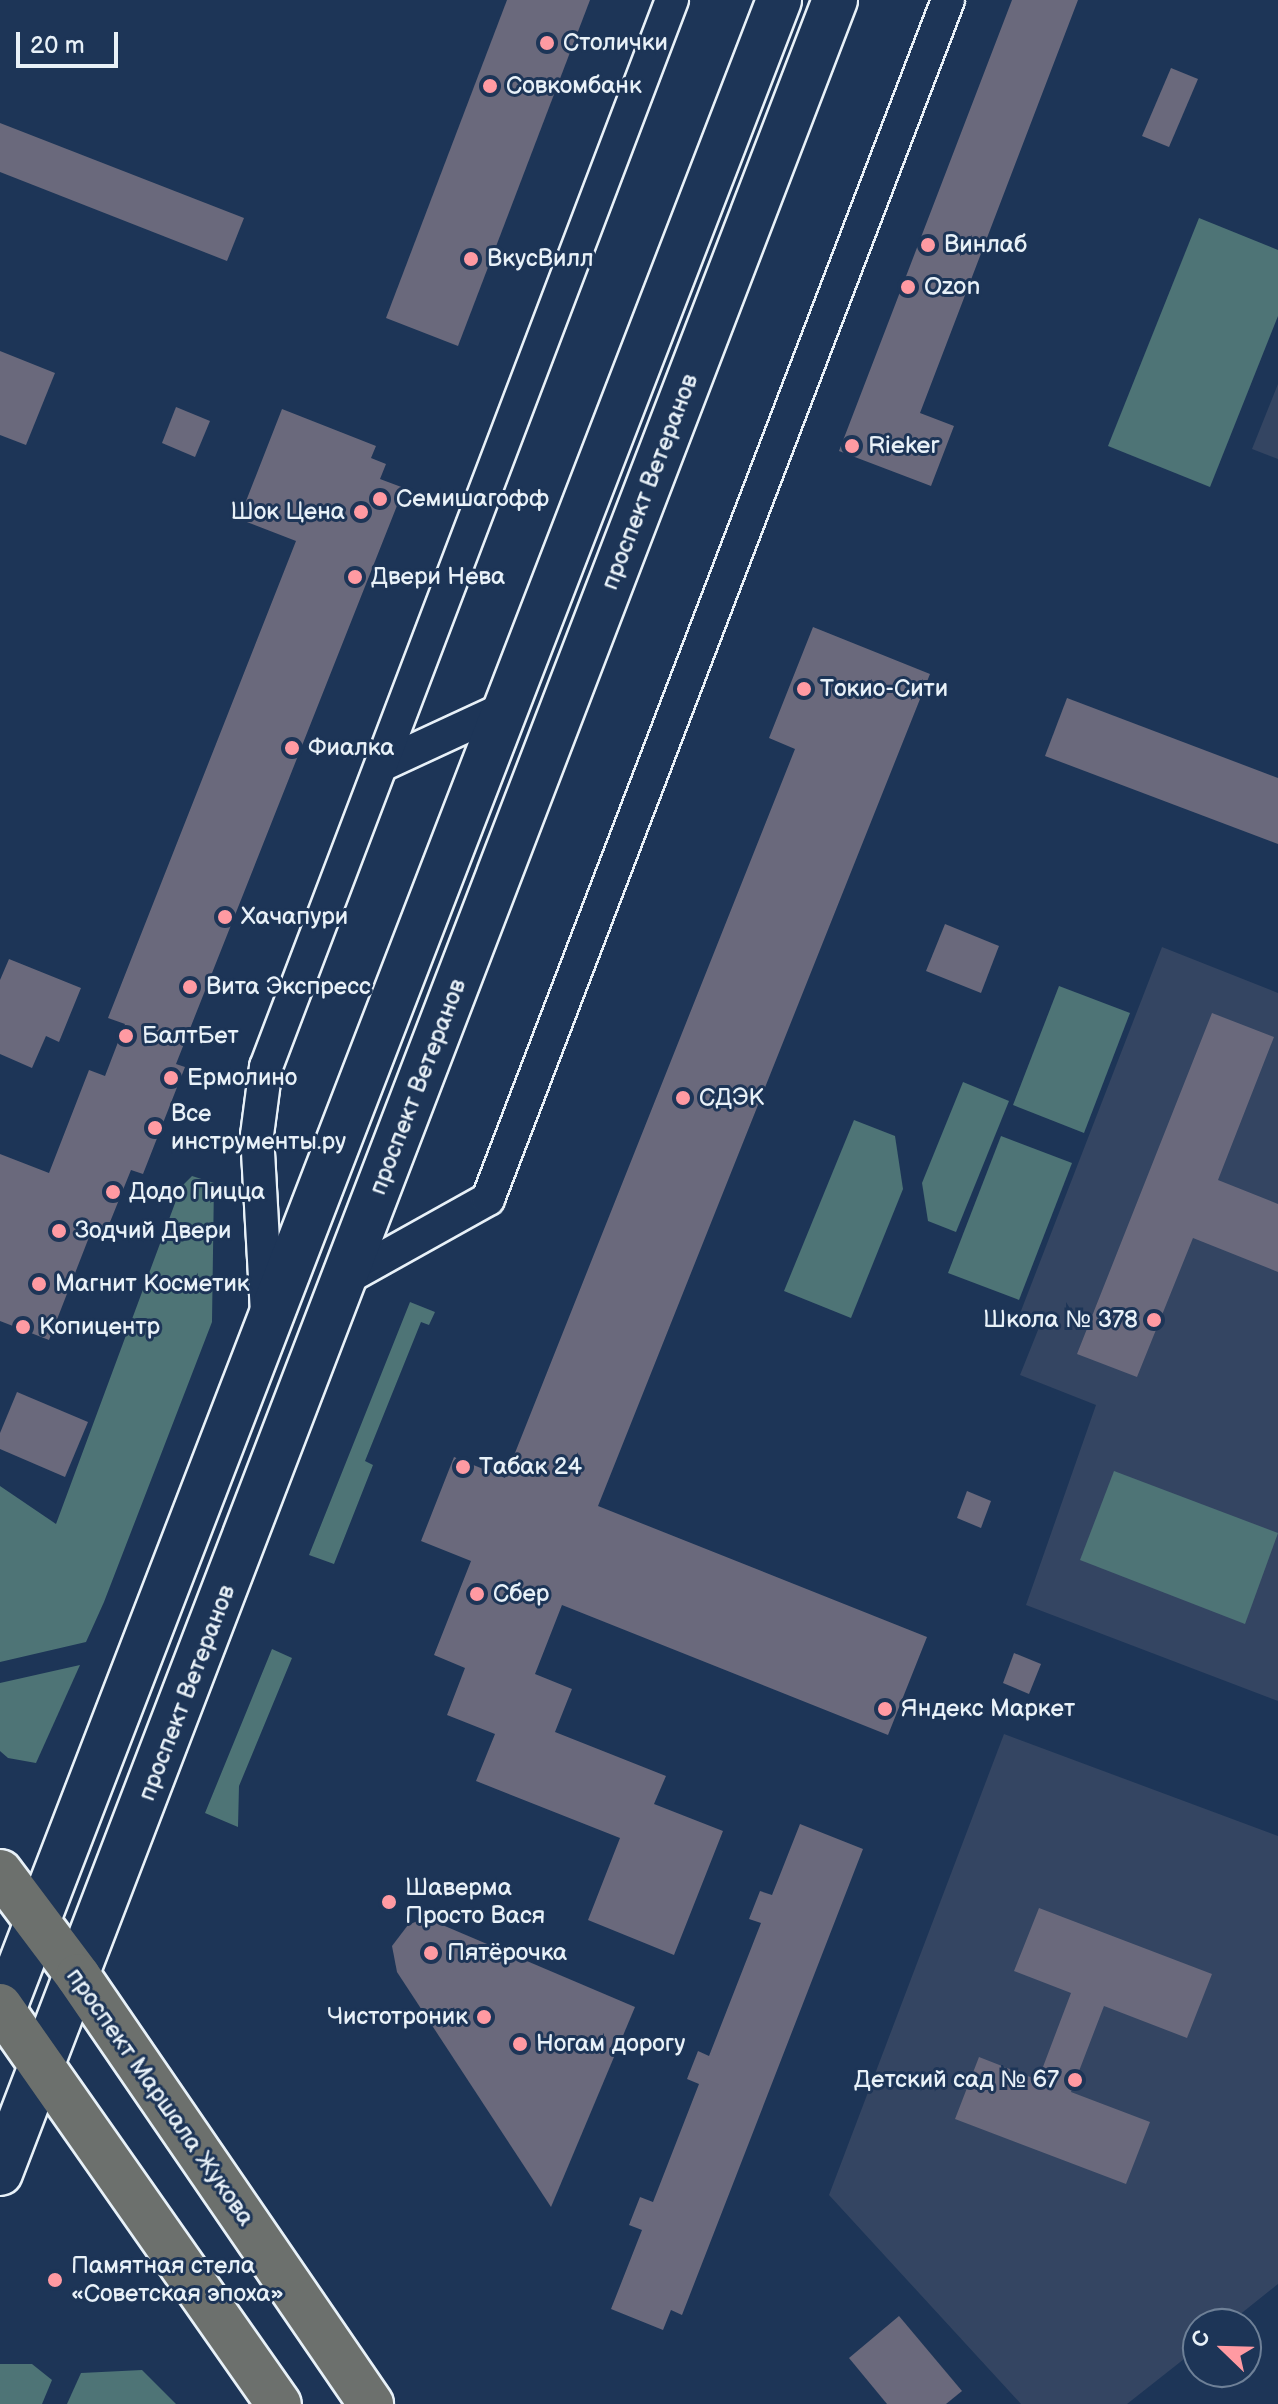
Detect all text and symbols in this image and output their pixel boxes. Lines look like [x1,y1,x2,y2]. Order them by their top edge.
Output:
scale bar [20,16,122,66]
place label: Столички [563,29,668,57]
text: 20 m [30,31,85,60]
marker: Столички [538,34,556,52]
place label: Совкомбанк [506,72,642,100]
marker: Совкомбанк [481,77,499,95]
place label: Винлаб [944,231,1027,259]
marker: Винлаб [919,236,937,254]
place label: ВкусВилл [487,245,594,273]
marker: ВкусВилл [462,250,480,268]
place label: Ozon [924,273,980,301]
marker: Ozon [899,278,917,296]
street label: проспект Ветеранов [596,370,704,594]
place label: Rieker [868,432,939,460]
marker: Rieker [843,437,861,455]
place label: Семишагофф [396,485,549,513]
marker: Семишагофф [371,490,389,508]
place label: Шок Цена [230,498,345,526]
marker: Шок Цена [352,503,370,521]
place label: Двери Нева [371,563,505,591]
marker: Двери Нева [346,568,364,586]
place label: Токио-Сити [820,675,948,703]
marker: Токио-Сити [795,680,813,698]
place label: Фиалка [308,734,394,762]
marker: Фиалка [283,739,301,757]
place label: Хачапури [241,903,348,931]
marker: Хачапури [216,908,234,926]
place label: Вита Экспресс [206,973,371,1001]
street label: проспект Ветеранов [364,975,472,1199]
marker: Вита Экспресс [181,978,199,996]
place label: БалтБет [142,1022,239,1050]
marker: БалтБет [117,1027,135,1045]
place label: Ермолино [187,1064,297,1092]
marker: Ермолино [162,1069,180,1087]
place label: СДЭК [699,1084,764,1112]
marker: СДЭК [674,1089,692,1107]
place label: Все инструменты.ру [171,1100,346,1156]
marker: Все инструменты.ру [146,1119,164,1137]
place label: Додо Пицца [129,1178,265,1206]
marker: Додо Пицца [104,1183,122,1201]
place label: Зодчий Двери [75,1217,231,1245]
marker: Зодчий Двери [50,1222,68,1240]
place label: Магнит Косметик [55,1270,250,1298]
marker: Магнит Косметик [30,1275,48,1293]
place label: Школа № 378 [983,1306,1138,1334]
marker: Школа № 378 [1145,1311,1163,1329]
place label: Копицентр [39,1313,160,1341]
marker: Копицентр [14,1318,32,1336]
place label: Табак 24 [479,1453,582,1481]
marker: Табак 24 [454,1458,472,1476]
place label: Сбер [493,1580,549,1608]
street label: проспект Ветеранов [133,1581,241,1805]
marker: Сбер [468,1585,486,1603]
place label: Яндекс Маркет [901,1695,1075,1723]
marker: Яндекс Маркет [876,1700,894,1718]
place label: Шаверма Просто Вася [405,1874,545,1930]
marker: Шаверма Просто Вася [380,1893,398,1911]
place label: Пятёрочка [447,1939,567,1967]
marker: Пятёрочка [422,1944,440,1962]
street label: проспект Маршала Жукова [60,1963,260,2231]
place label: Чистотроник [327,2003,468,2031]
marker: Чистотроник [475,2008,493,2026]
place label: Ногам дорогу [536,2030,685,2058]
marker: Ногам дорогу [511,2035,529,2053]
place label: Детский сад № 67 [854,2066,1059,2094]
marker: Детский сад № 67 [1066,2071,1084,2089]
place label: Памятная стела «Советская эпоха» [71,2252,284,2308]
marker: Памятная стела «Советская эпоха» [46,2271,64,2289]
north arrow [1182,2308,1262,2388]
text: С [1186,2327,1217,2352]

